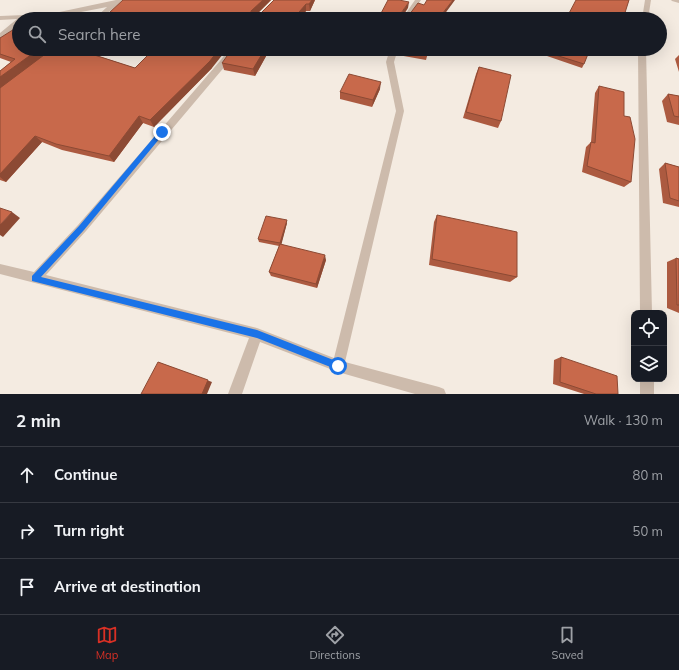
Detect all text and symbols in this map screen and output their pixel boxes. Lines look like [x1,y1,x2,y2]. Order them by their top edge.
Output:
search box [12,12,667,56]
icon: search [26,23,48,45]
text: Search here [58,25,140,44]
route end [153,123,171,141]
map controls [631,310,667,382]
button: locate [631,310,667,346]
button: layers [631,346,667,382]
route start [329,357,347,375]
text: 2 min [16,410,61,431]
text: Walk · 130 m [584,412,663,428]
icon: ahead [16,464,38,486]
text: Continue [54,465,117,484]
text: 80 m [633,467,663,483]
icon: right [16,520,38,542]
text: Turn right [54,521,124,540]
text: 50 m [633,523,663,539]
icon: arrive [16,576,38,598]
text: Arrive at destination [54,577,201,596]
tab: Map [96,624,118,662]
tab: Directions [310,624,360,662]
tab: Saved [552,624,583,662]

